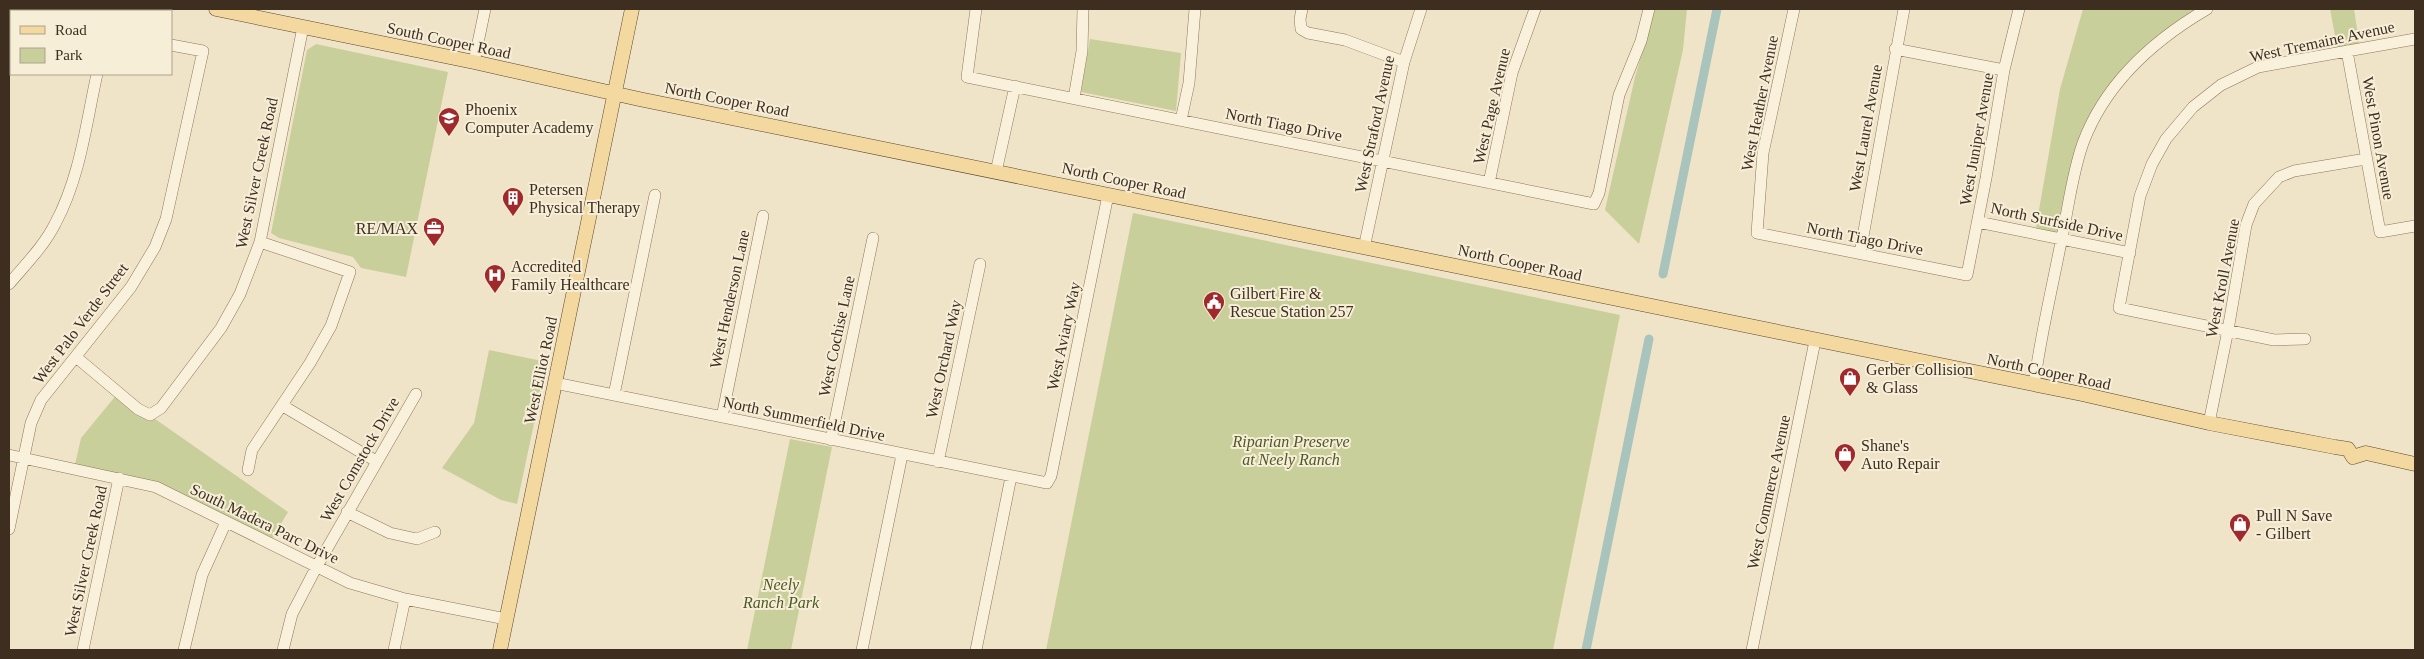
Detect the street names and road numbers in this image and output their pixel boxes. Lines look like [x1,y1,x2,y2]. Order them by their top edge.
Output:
street label: West Tremaine Avenue [2248,18,2396,65]
street label: South Cooper Road [385,19,512,63]
street label: West Heather Avenue [1738,34,1781,172]
street label: West Page Avenue [1470,47,1514,166]
street label: West Straford Avenue [1352,54,1397,194]
street label: West Laurel Avenue [1846,63,1885,193]
street label: West Juniper Avenue [1956,71,1998,207]
street label: West Pinon Avenue [2359,75,2398,201]
street label: North Cooper Road [663,79,790,121]
street label: West Silver Creek Road [232,96,281,250]
street label: North Tiago Drive [1224,105,1344,145]
street label: North Cooper Road [1060,159,1187,203]
street label: North Surfside Drive [1989,199,2125,244]
street label: West Kroll Avenue [2203,217,2242,339]
street label: North Tiago Drive [1805,219,1925,259]
street label: West Henderson Lane [707,228,752,370]
street label: North Cooper Road [1456,241,1583,285]
street label: West Palo Verde Street [30,259,132,387]
street label: West Cochise Lane [815,274,858,398]
street label: West Aviary Way [1044,280,1084,392]
street label: West Orchard Way [923,298,965,420]
street label: West Elliot Road [521,315,560,425]
street label: North Cooper Road [1985,350,2112,394]
street label: North Summerfield Drive [721,393,887,444]
street label: West Comstock Drive [317,394,402,525]
street label: West Commerce Avenue [1744,413,1793,571]
street label: South Madera Parc Drive [188,480,342,567]
street label: West Silver Creek Road [61,484,110,638]

